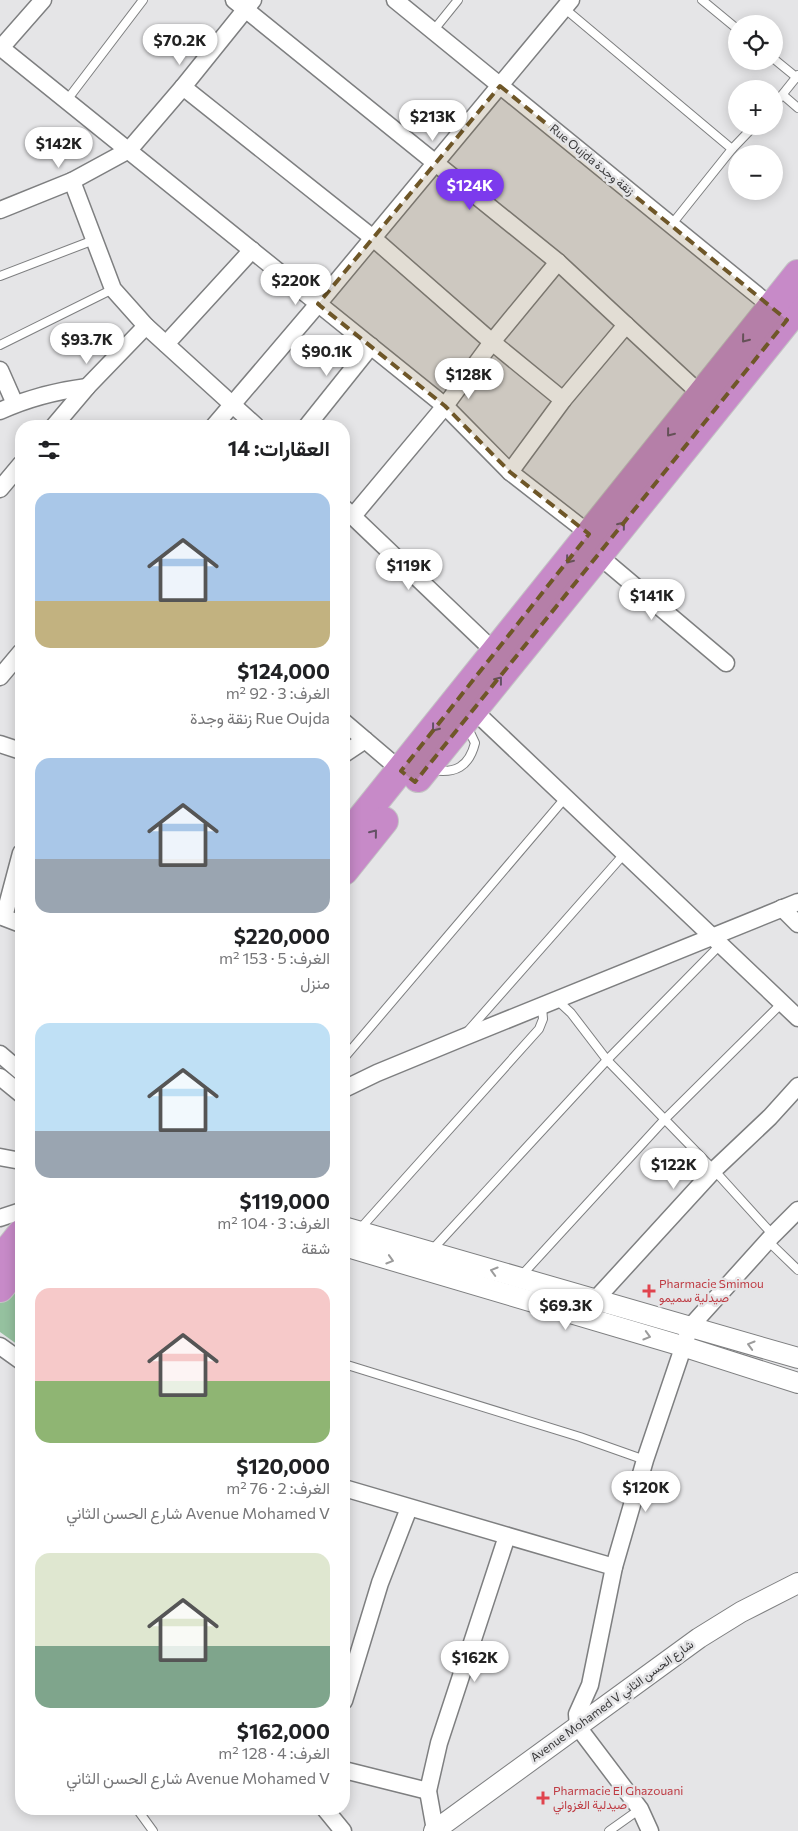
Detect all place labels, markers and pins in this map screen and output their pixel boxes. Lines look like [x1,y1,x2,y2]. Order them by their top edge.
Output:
pin: $70.2K [139,23,221,66]
pin: $213K [398,100,468,142]
pin: $142K [24,126,94,169]
pin: $124K [435,168,505,211]
pin: $220K [261,264,331,306]
pin: $93.7K [46,322,128,365]
pin: $90.1K [286,334,368,377]
pin: $128K [434,358,504,400]
pin: $119K [374,548,444,591]
pin: $141K [617,578,687,621]
pin: $122K [639,1148,709,1190]
place label: Pharmacie Smimou صيدلية سميمو [659,1276,764,1306]
marker: Pharmacie Smimou صيدلية سميمو [643,1285,655,1297]
pin: $69.3K [525,1288,607,1331]
pin: $120K [611,1470,681,1513]
pin: $162K [440,1640,510,1683]
place label: Pharmacie El Ghazouani صيدلية الغزواني [553,1783,683,1815]
marker: Pharmacie El Ghazouani صيدلية الغزواني [537,1792,549,1804]

